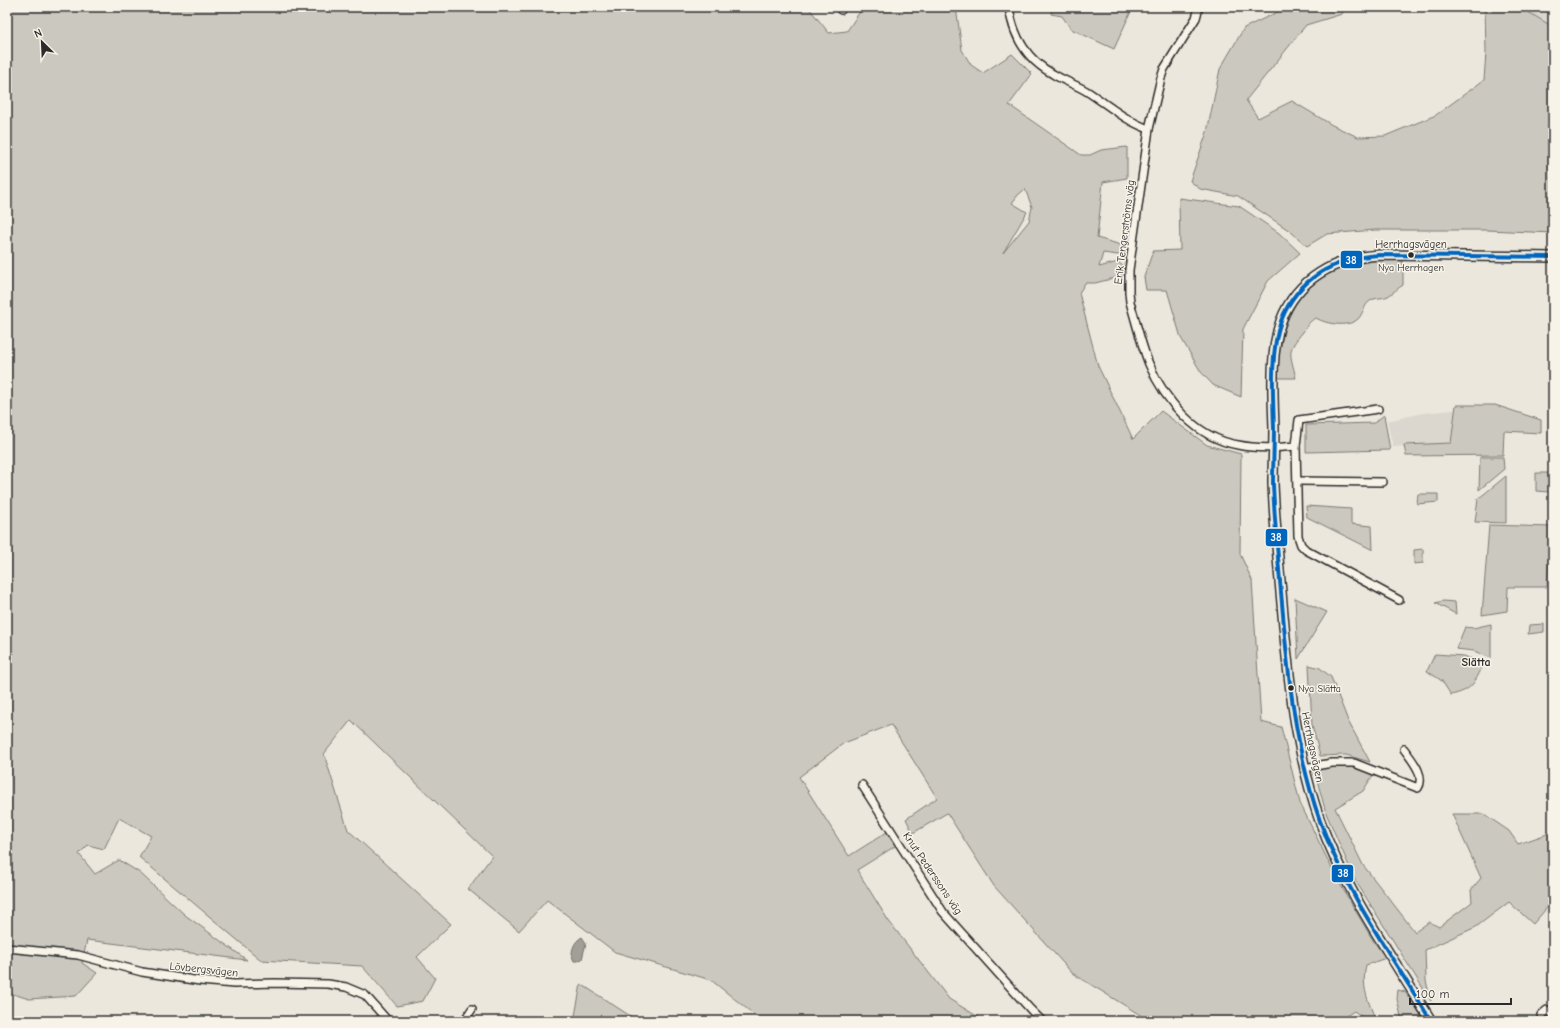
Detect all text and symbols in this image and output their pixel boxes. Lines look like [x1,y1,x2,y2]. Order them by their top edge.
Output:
north arrow [22,22,62,62]
text: N [32,26,44,41]
street label: Erik Tengerströms väg [1112,179,1137,285]
street label: Herrhagsvägen [1375,238,1447,251]
line badge: 38 [1340,250,1363,269]
marker: Nya Herrhagen [1406,250,1416,260]
text: 38 [1345,254,1357,267]
place label: Nya Herrhagen [1378,262,1444,274]
line badge: 38 [1265,528,1288,547]
text: 38 [1270,531,1282,544]
district label: Slätta [1461,655,1491,669]
marker: Nya Slätta [1286,683,1296,693]
place label: Nya Slätta [1298,683,1341,695]
street label: Herrhagsvägen [1299,711,1326,784]
street label: Knut Pederssons väg [900,830,965,917]
line badge: 38 [1331,864,1354,883]
text: 38 [1337,867,1349,880]
street label: Lövbergsvägen [169,959,239,980]
scale bar [1410,980,1511,1006]
text: 100 m [1416,987,1449,1001]

